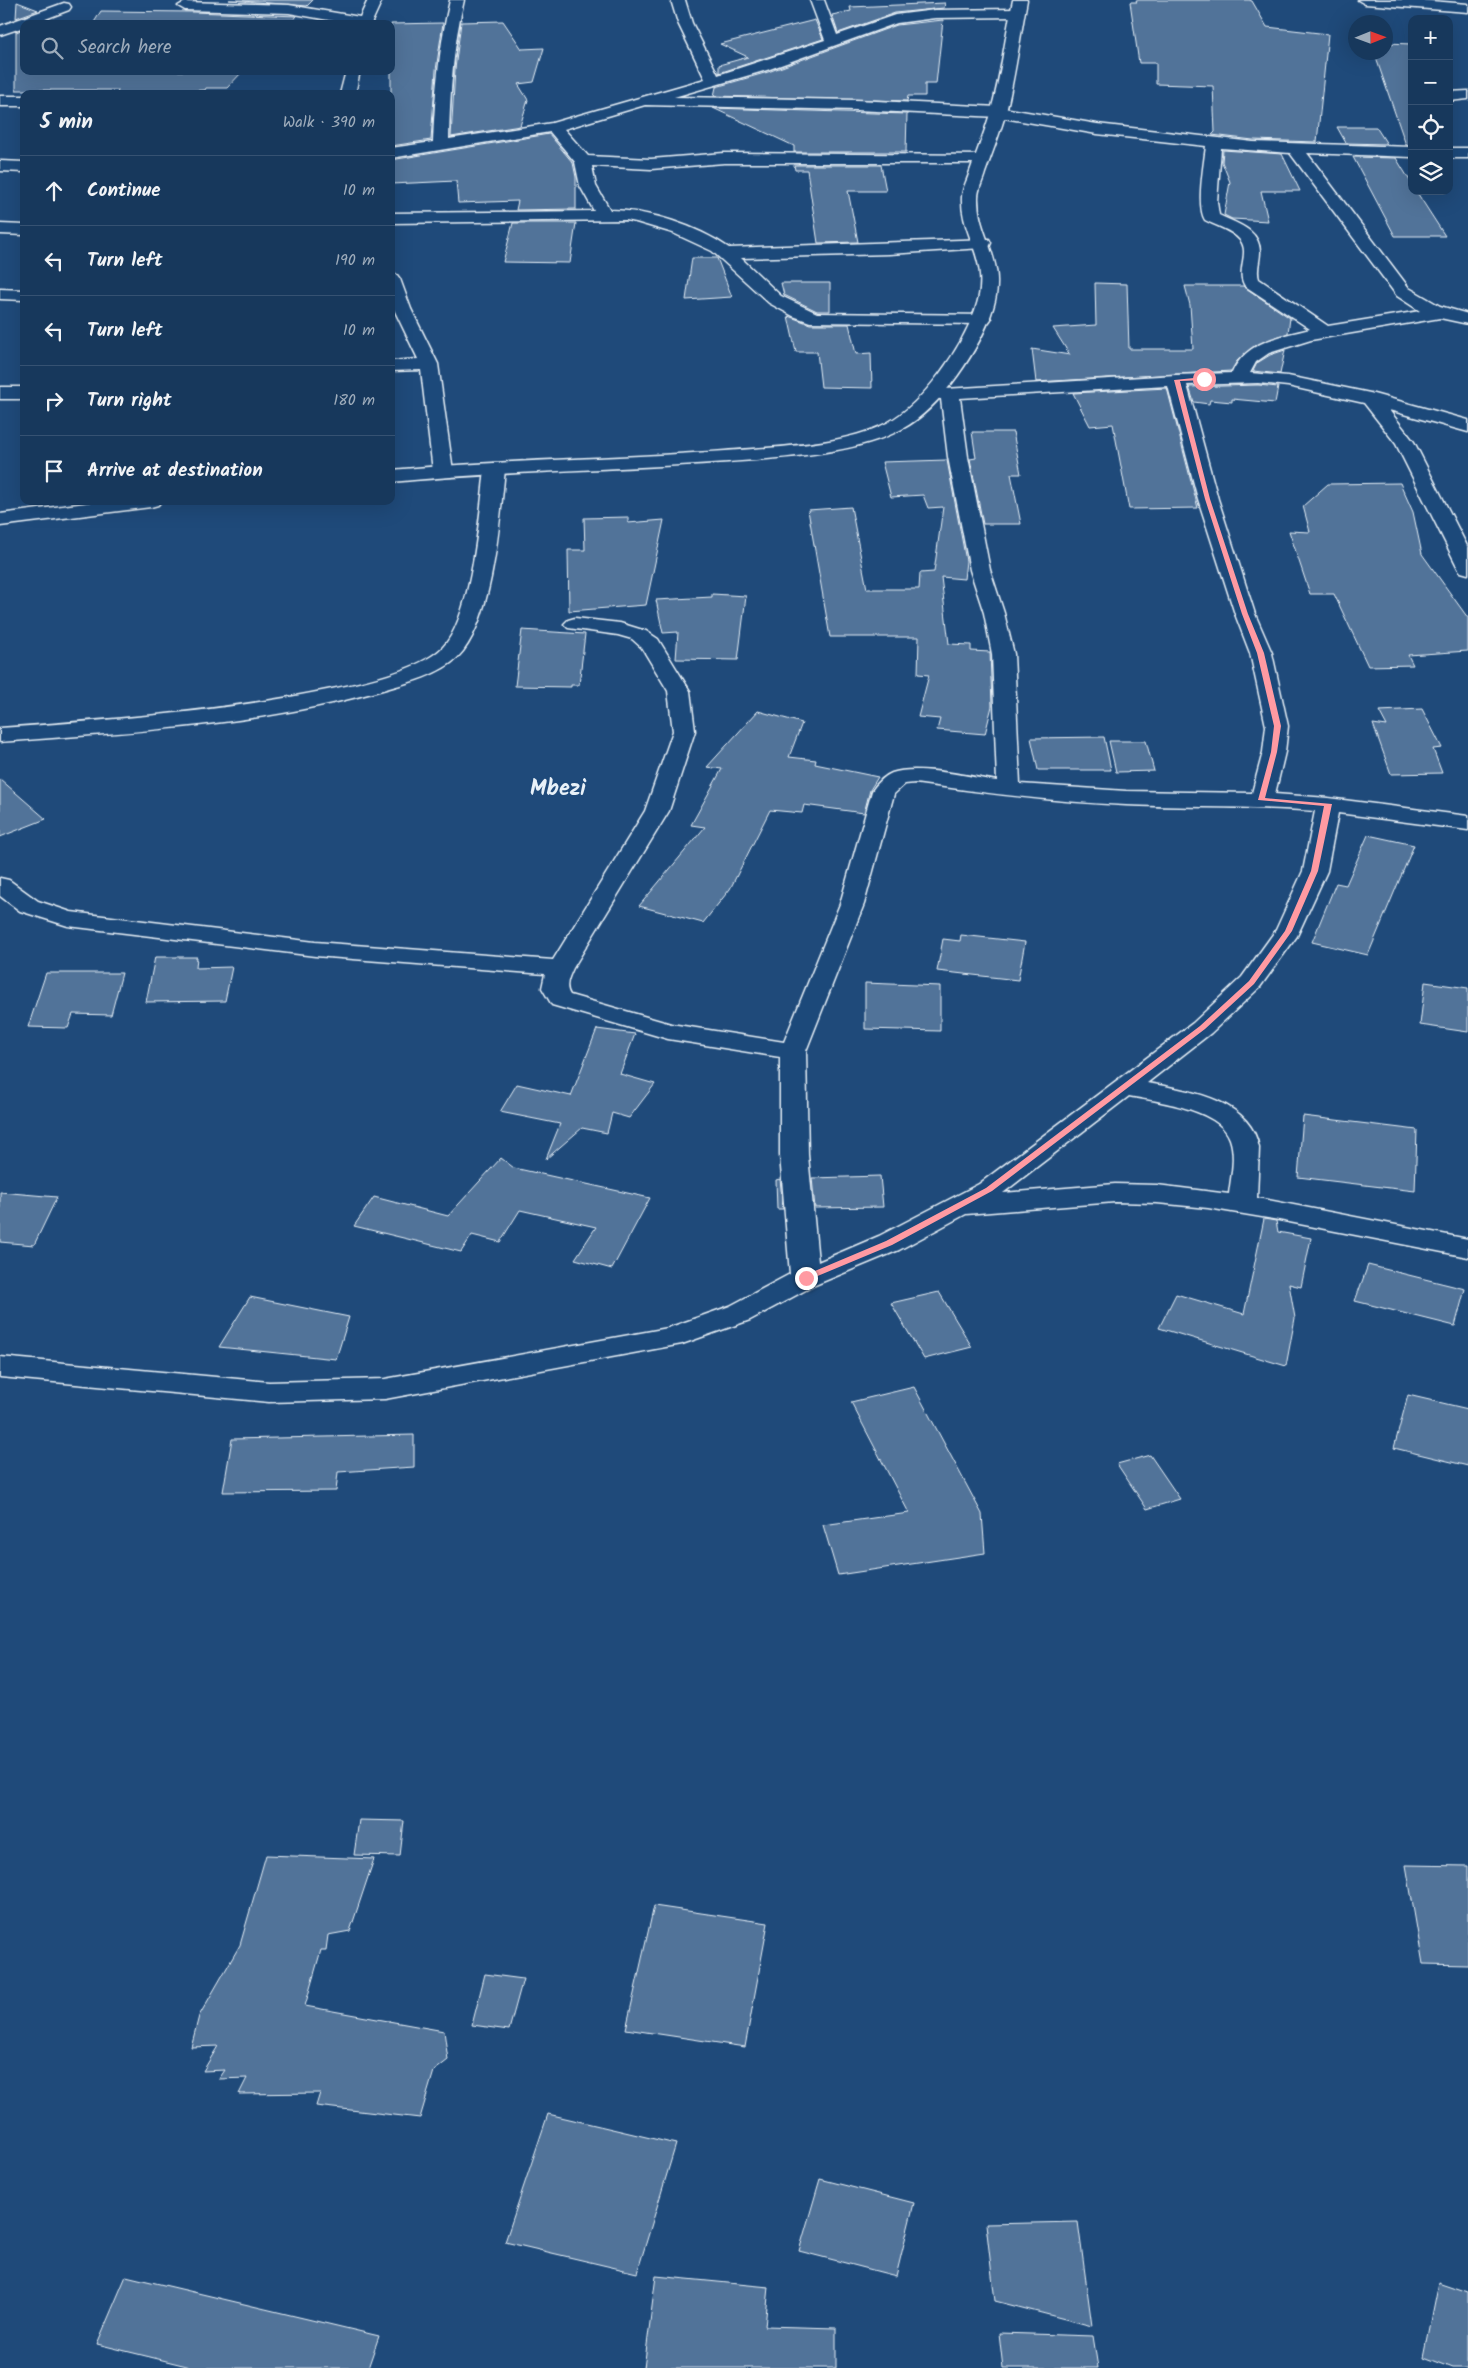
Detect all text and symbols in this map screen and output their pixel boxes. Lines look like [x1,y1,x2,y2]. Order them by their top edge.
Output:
north arrow [1348,15,1393,60]
map controls [1408,15,1453,195]
button: + [1408,15,1453,60]
search box [20,20,395,75]
text: Search here [78,33,172,63]
icon: search [38,34,66,62]
button: − [1408,60,1453,105]
button: locate [1408,105,1453,150]
text: 5 min [40,106,93,139]
text: Walk · 390 m [283,110,375,135]
button: layers [1408,150,1453,195]
text: Continue [87,176,160,206]
icon: ahead [40,177,68,205]
text: 10 m [343,178,375,203]
text: Turn left [87,246,162,276]
icon: left [40,247,68,275]
text: 190 m [335,248,375,273]
text: Turn left [87,316,162,346]
icon: left [40,317,68,345]
text: 10 m [343,318,375,343]
route start [1193,368,1216,391]
text: Turn right [87,386,172,416]
icon: right [40,387,68,415]
text: 180 m [333,388,375,413]
text: Arrive at destination [87,456,263,486]
icon: arrive [40,457,68,485]
district label: Mbezi [530,772,587,807]
route end [795,1267,818,1290]

